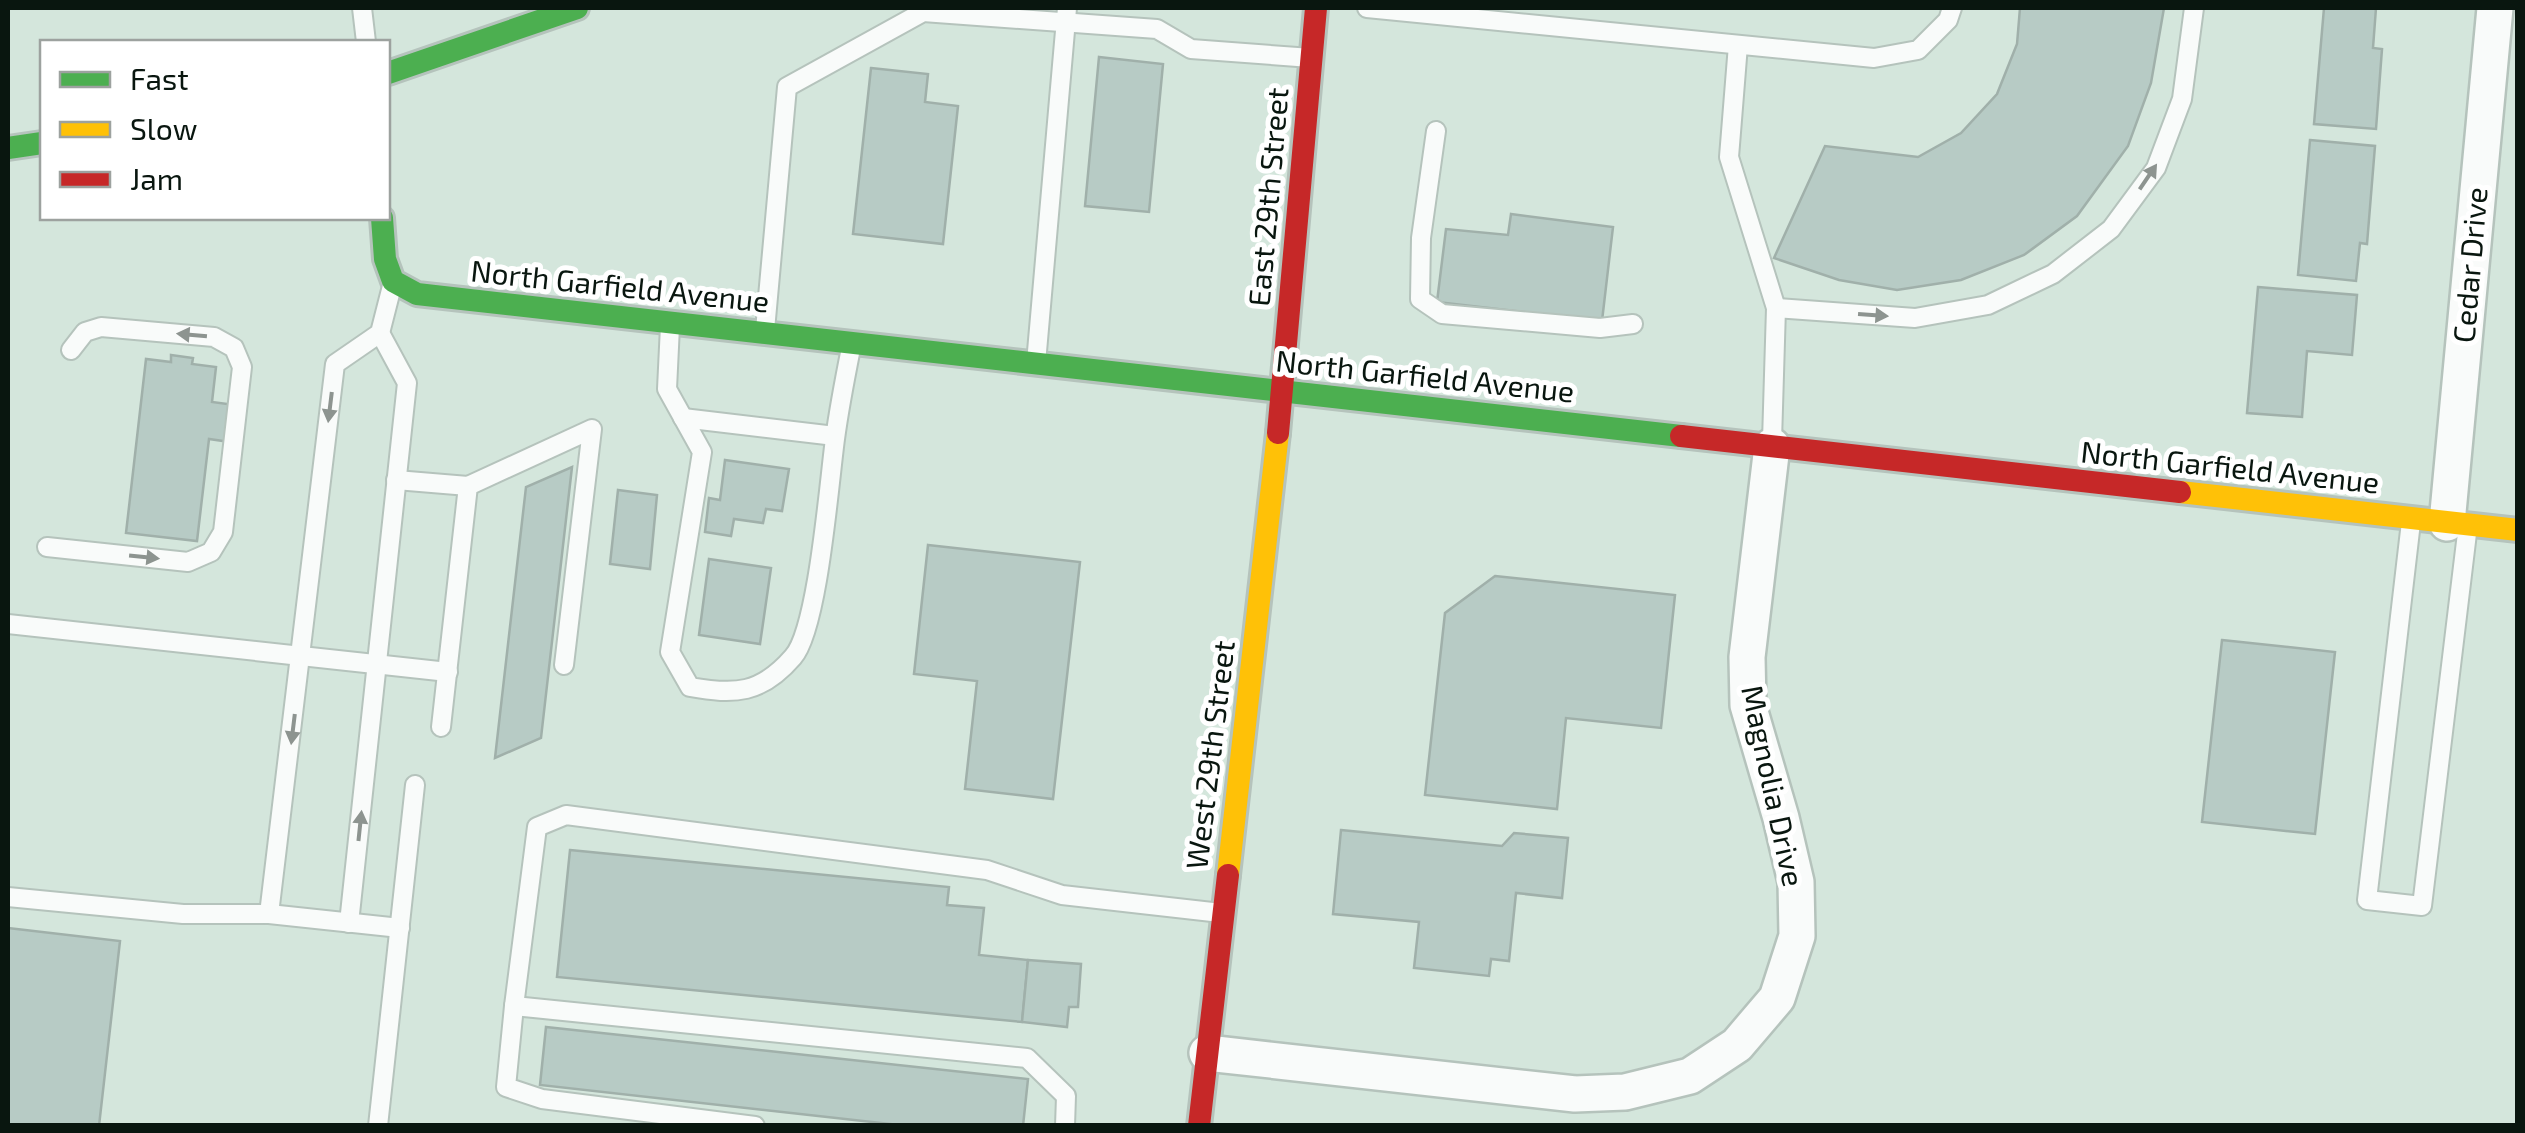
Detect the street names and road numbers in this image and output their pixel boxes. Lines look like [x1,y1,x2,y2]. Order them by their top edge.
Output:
street label: East 29th Street [1240,86,1295,308]
street label: Cedar Drive [2444,185,2494,344]
street label: North Garfield Avenue [469,251,771,319]
street label: North Garfield Avenue [1274,341,1576,409]
street label: North Garfield Avenue [2079,432,2381,500]
street label: West 29th Street [1177,638,1241,871]
street label: Magnolia Drive [1735,682,1813,889]

